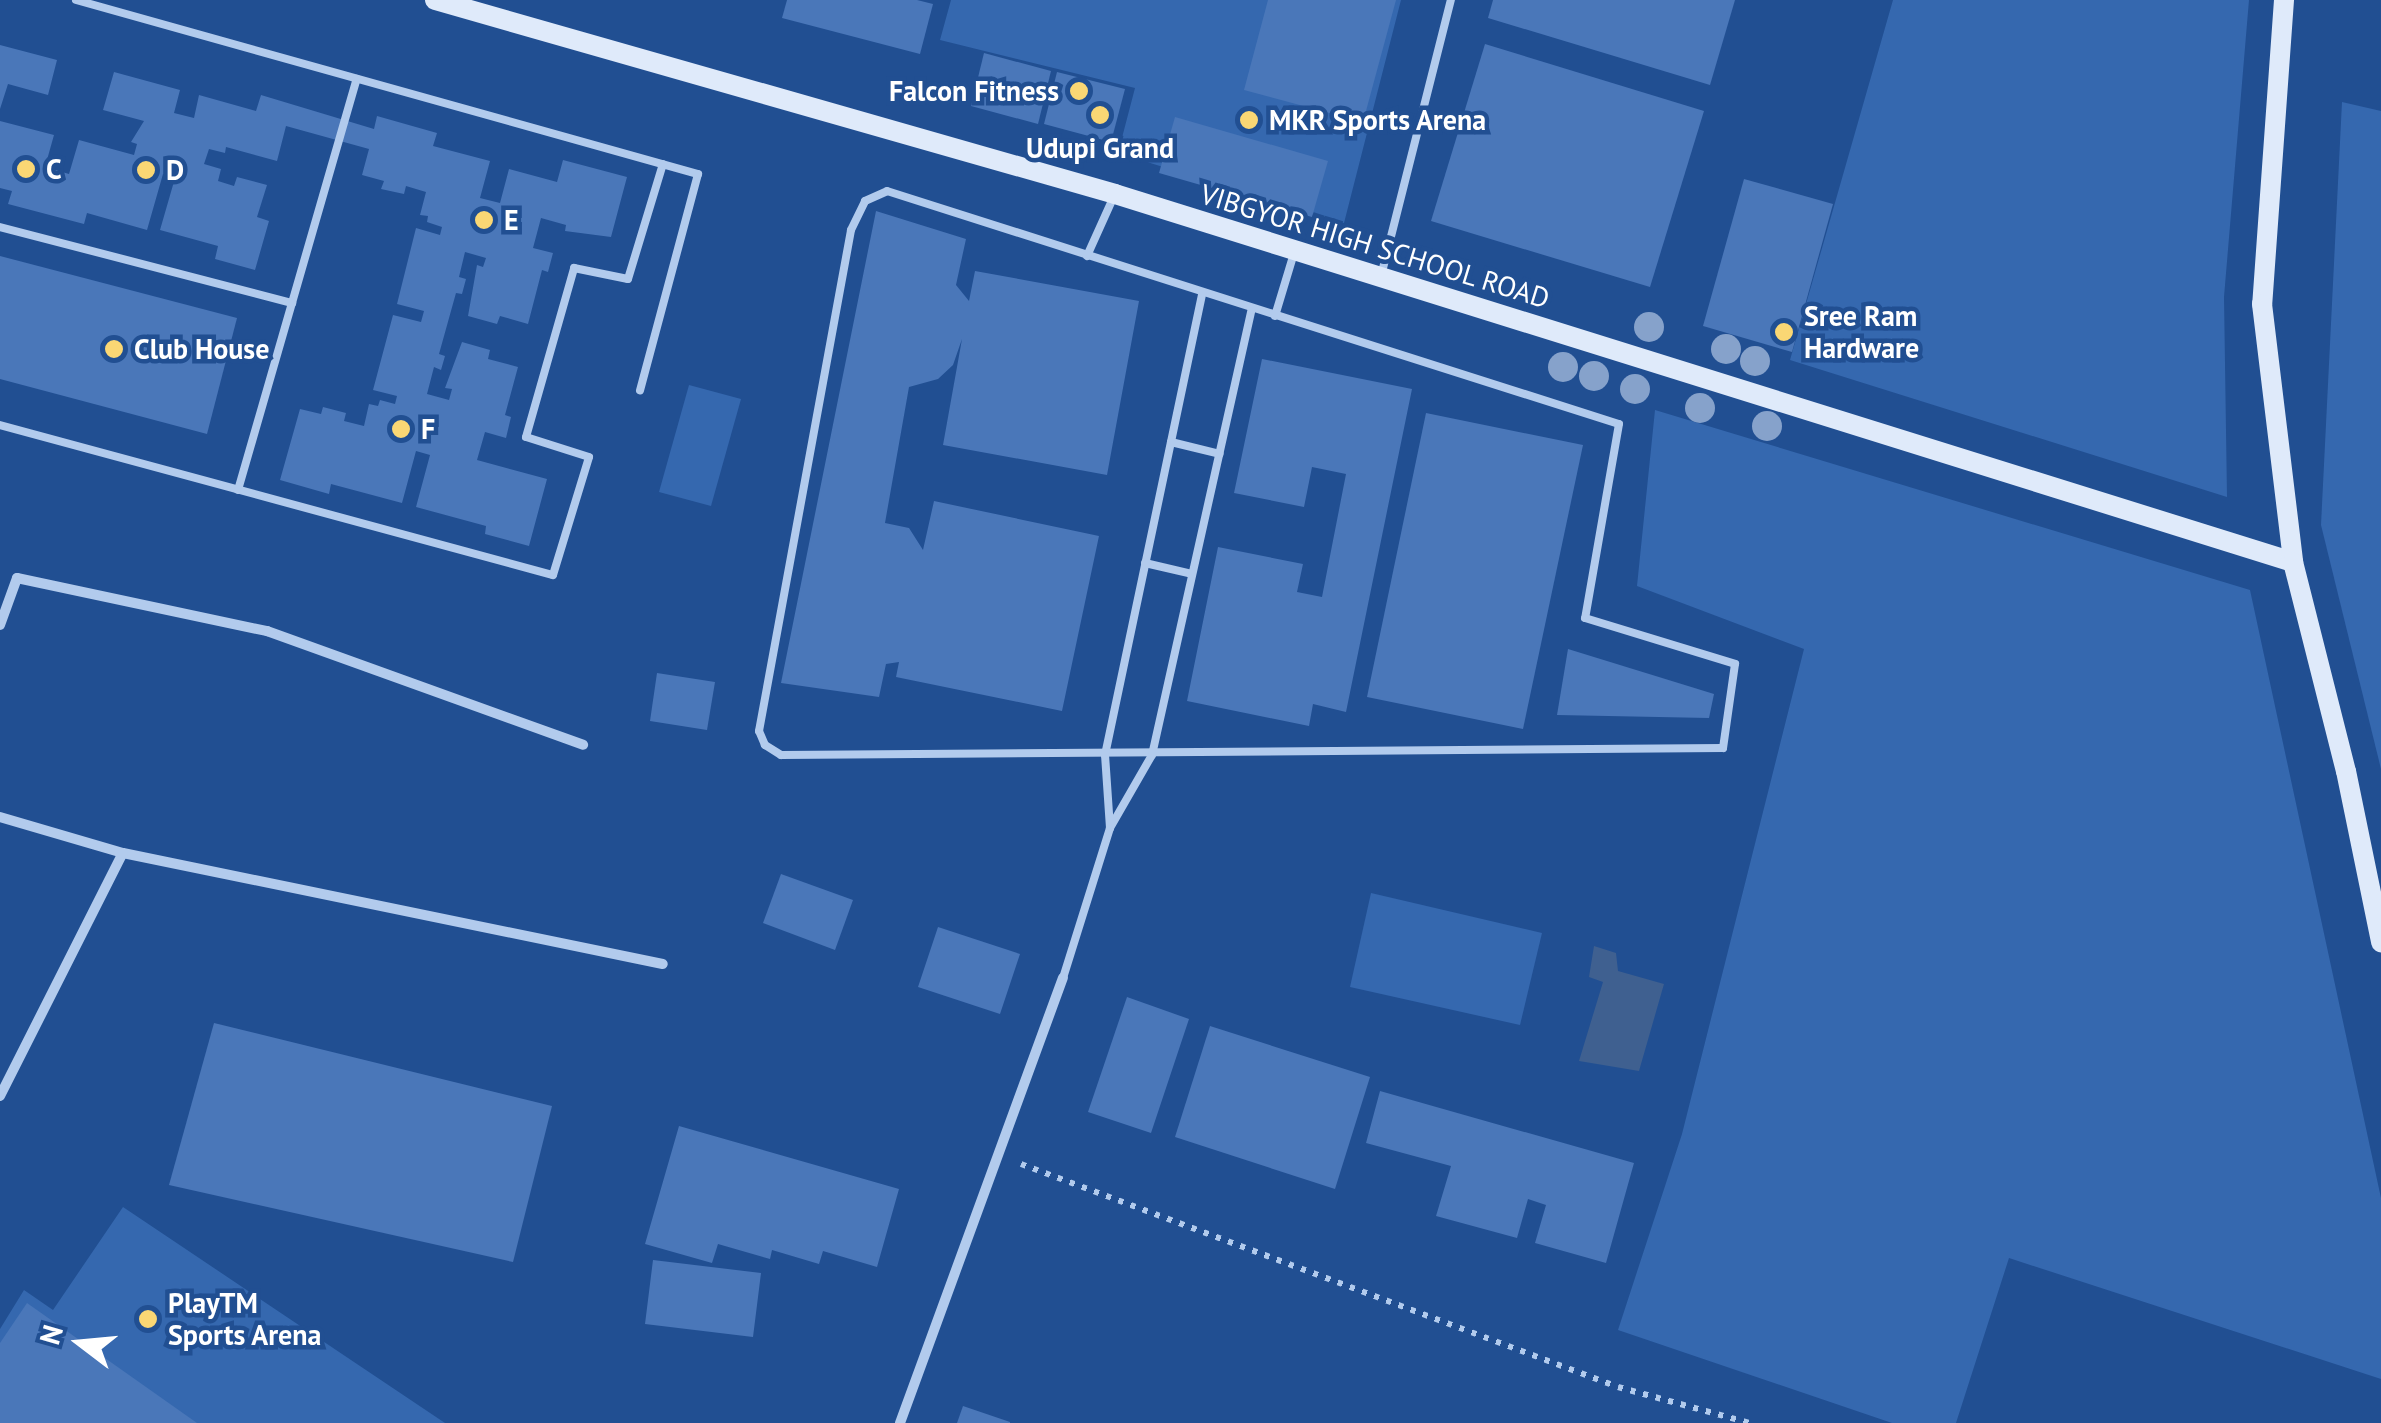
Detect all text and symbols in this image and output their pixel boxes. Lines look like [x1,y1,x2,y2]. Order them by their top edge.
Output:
place label: Falcon Fitness [889,74,1059,108]
marker: Falcon Fitness [1068,80,1090,102]
place label: MKR Sports Arena [1269,103,1487,137]
marker: Udupi Grand [1089,104,1111,126]
marker: MKR Sports Arena [1238,109,1260,131]
place label: Udupi Grand [1026,131,1174,165]
place label: C [46,152,62,186]
place label: D [166,153,184,187]
marker: C [15,158,37,180]
marker: D [135,159,157,181]
street label: VIBGYOR HIGH SCHOOL ROAD [1196,177,1554,315]
place label: E [504,203,519,237]
marker: E [473,209,495,231]
place label: Sree Ram Hardware [1804,299,1919,365]
marker: Sree Ram Hardware [1773,321,1795,343]
place label: Club House [134,332,269,366]
marker: Club House [103,338,125,360]
place label: F [421,412,435,446]
marker: F [390,418,412,440]
place label: PlayTM Sports Arena [168,1286,322,1352]
north arrow [30,1293,130,1393]
marker: PlayTM Sports Arena [137,1308,159,1330]
text: N [30,1321,71,1349]

